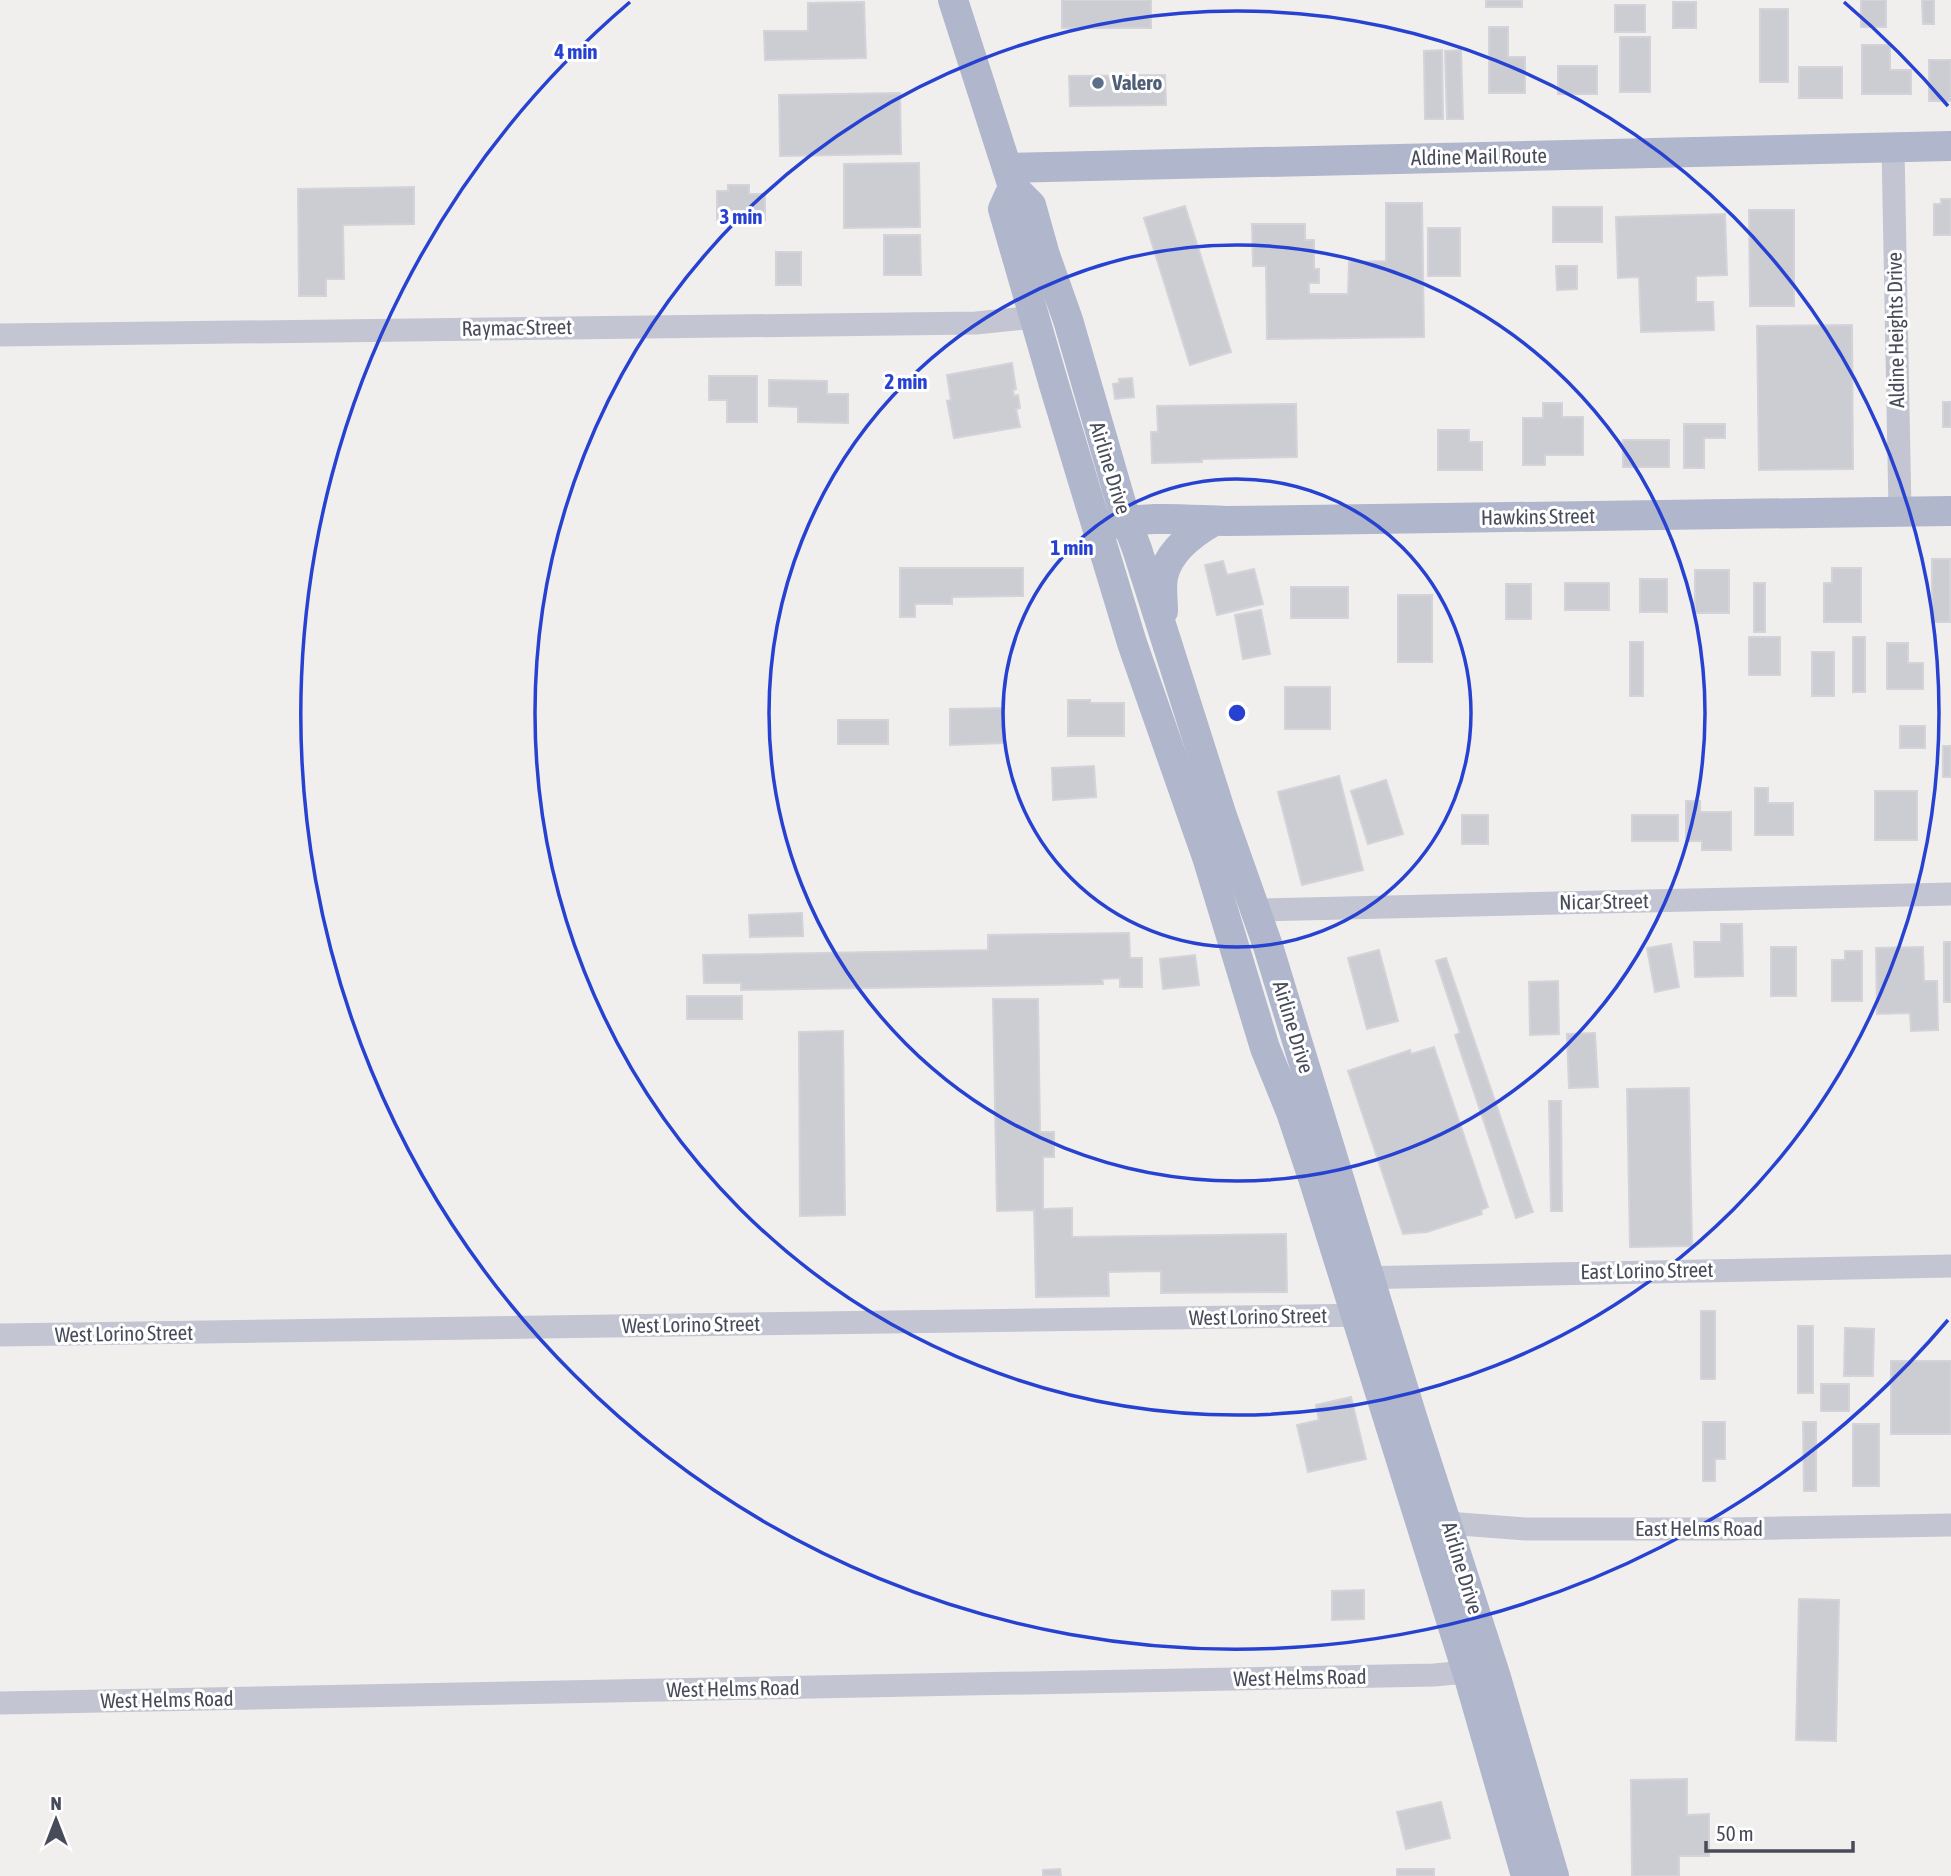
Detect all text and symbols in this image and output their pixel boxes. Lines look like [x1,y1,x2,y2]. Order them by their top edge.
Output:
text: 4 min [554,39,597,63]
place label: Valero [1111,70,1163,94]
marker: Valero [1090,75,1106,91]
street label: Aldine Mail Route [1411,143,1547,169]
text: 3 min [720,204,762,228]
street label: Aldine Heights Drive [1882,252,1908,408]
street label: Raymac Street [462,314,572,340]
text: 2 min [885,369,927,393]
street label: Airline Drive [1086,419,1136,517]
street label: Hawkins Street [1481,503,1595,529]
text: 1 min [1051,535,1093,559]
centre of rings [1225,701,1249,725]
street label: Nicar Street [1559,888,1649,914]
street label: Airline Drive [1269,978,1319,1076]
street label: East Lorino Street [1580,1257,1714,1283]
street label: West Lorino Street [1189,1303,1327,1329]
street label: West Lorino Street [622,1311,760,1337]
street label: West Lorino Street [55,1320,193,1346]
street label: East Helms Road [1635,1516,1763,1540]
street label: Airline Drive [1438,1519,1488,1617]
street label: West Helms Road [1233,1664,1367,1690]
street label: West Helms Road [666,1675,800,1701]
street label: West Helms Road [100,1686,234,1712]
north arrow [21,1785,91,1855]
text: N [50,1792,62,1814]
scale bar [1706,1810,1853,1854]
text: 50 m [1716,1821,1754,1845]

